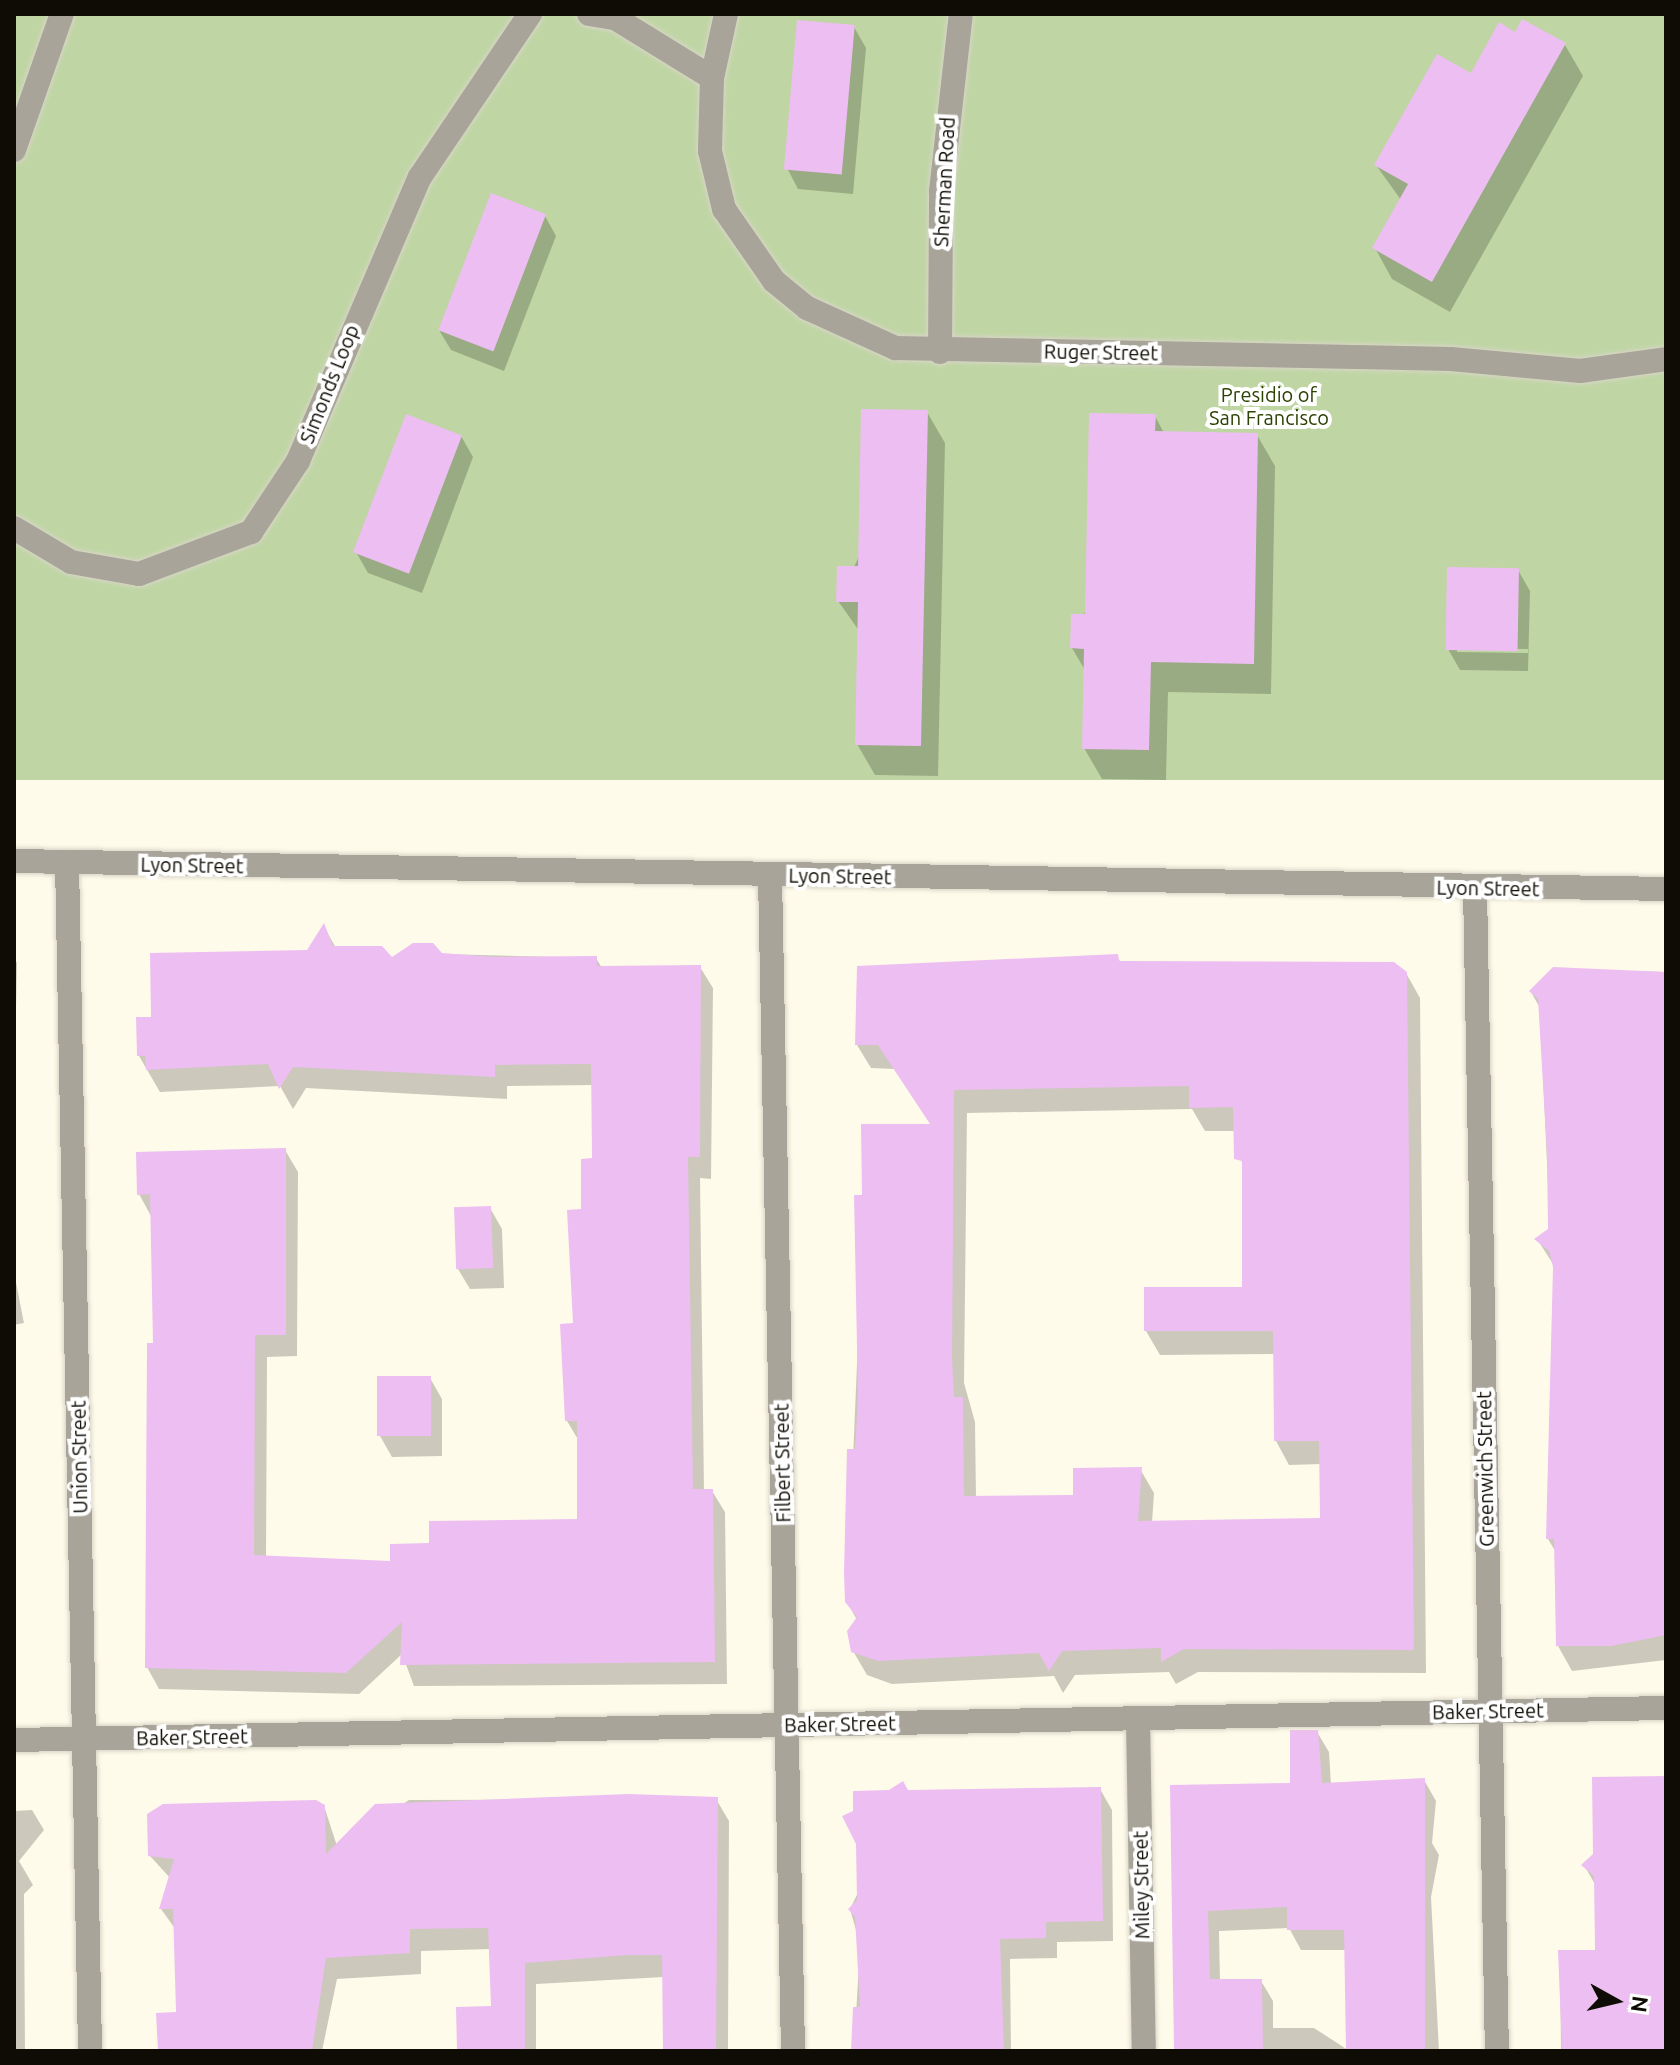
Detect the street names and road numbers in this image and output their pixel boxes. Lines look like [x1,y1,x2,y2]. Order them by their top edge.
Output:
street label: Sherman Road [929,116,959,248]
street label: Simonds Loop [294,321,364,447]
street label: Ruger Street [1044,339,1158,365]
street label: Lyon Street [140,852,244,878]
street label: Lyon Street [788,863,892,889]
street label: Lyon Street [1436,875,1540,901]
street label: Greenwich Street [1472,1391,1498,1547]
street label: Union Street [66,1400,92,1514]
street label: Filbert Street [769,1403,795,1523]
street label: Baker Street [1432,1698,1544,1724]
street label: Baker Street [784,1711,896,1737]
street label: Baker Street [136,1724,248,1750]
street label: Miley Street [1128,1831,1154,1939]

